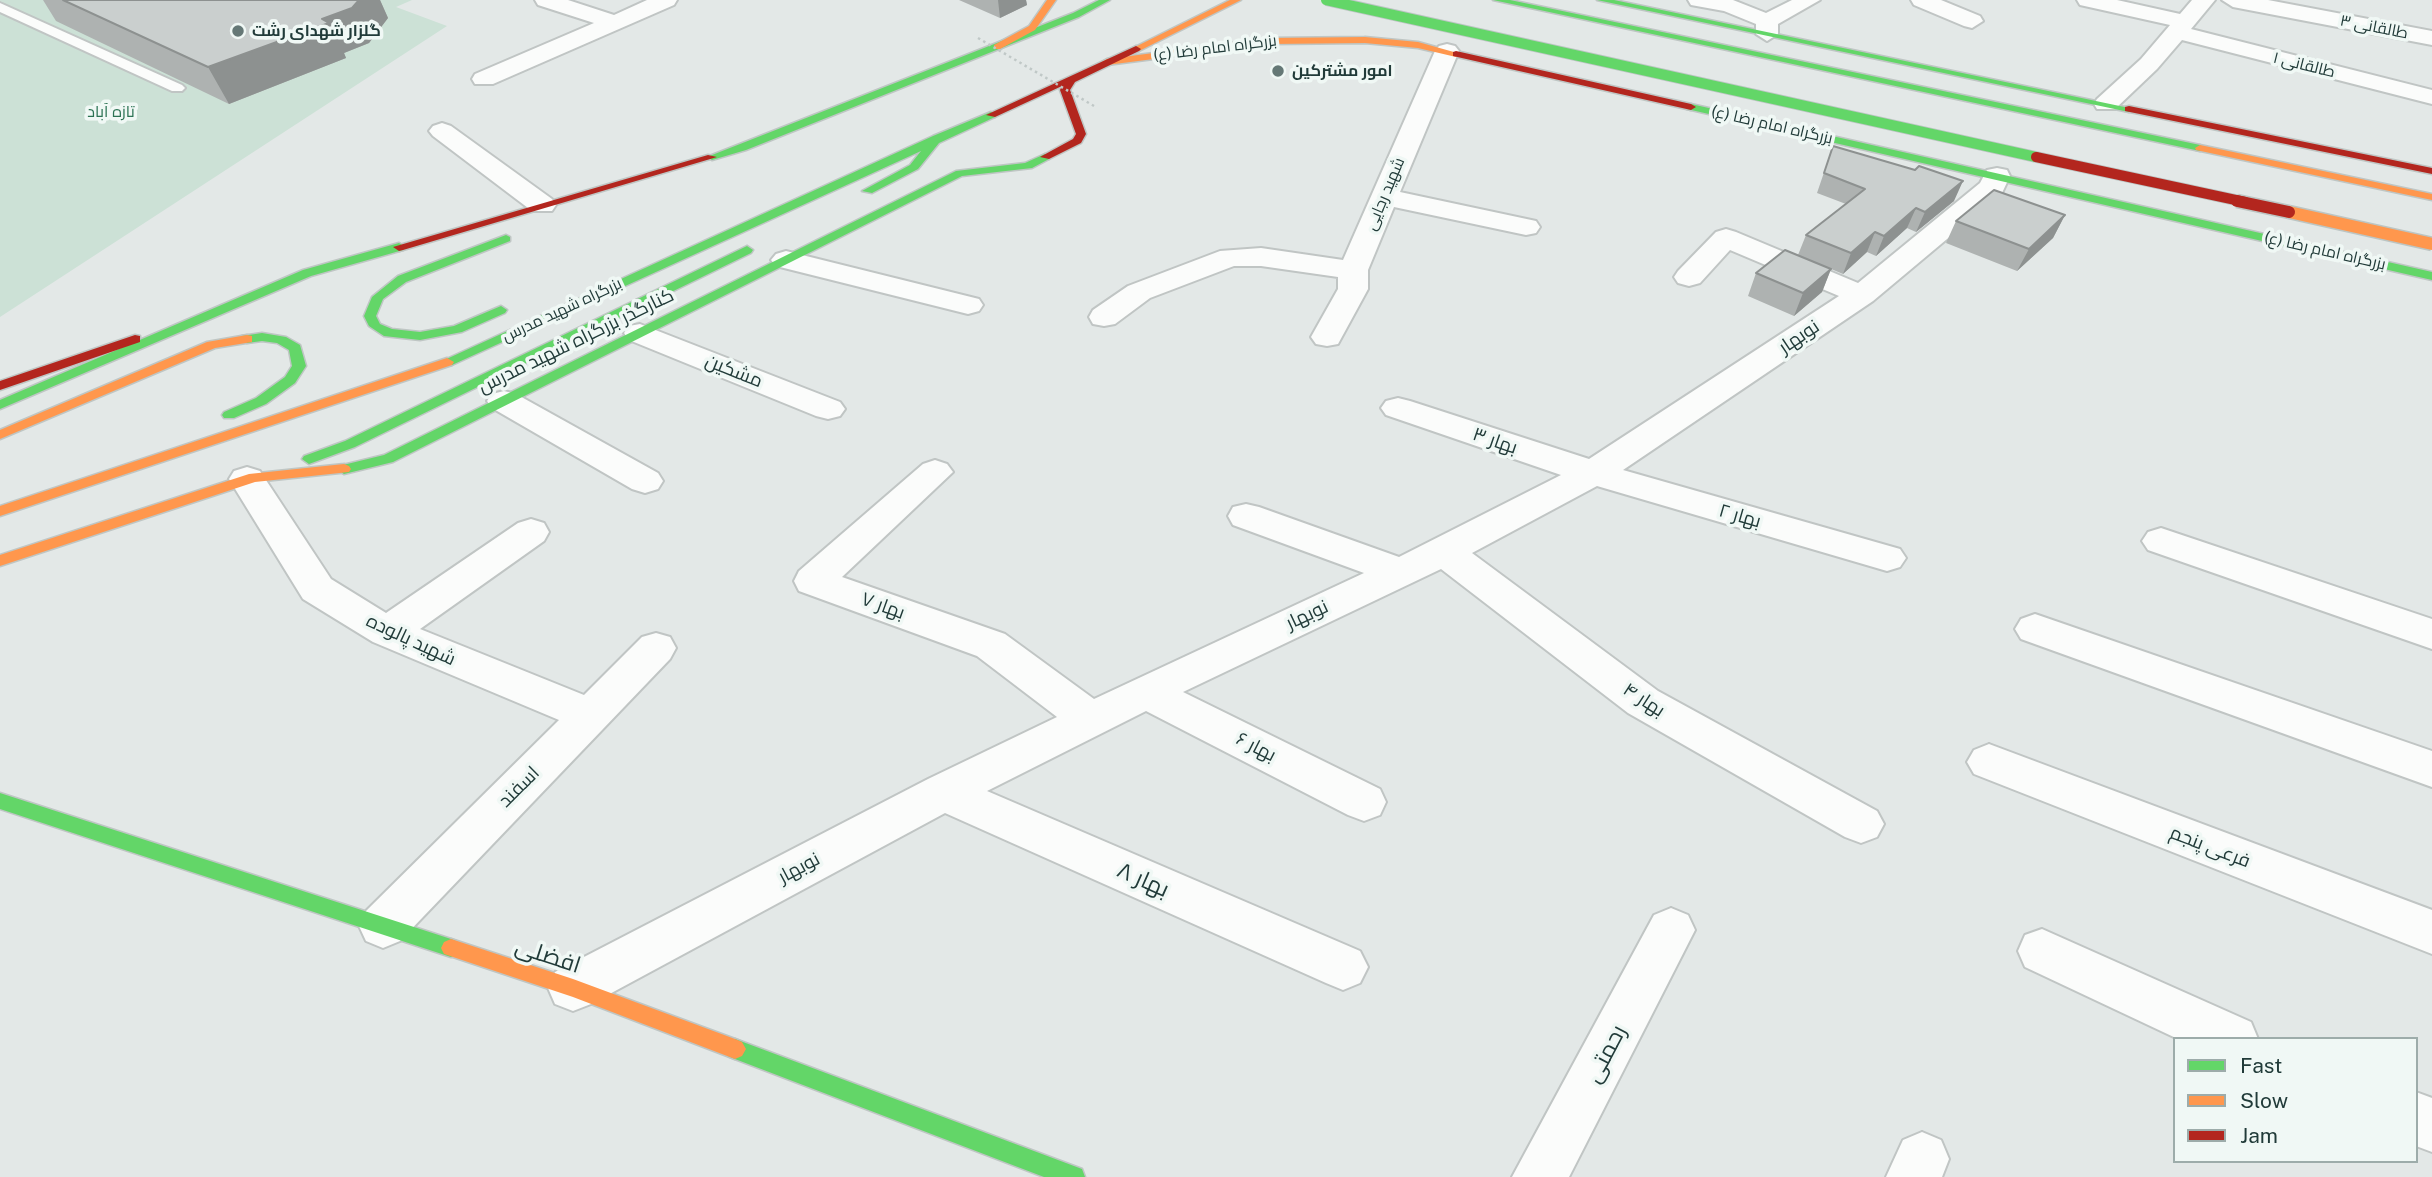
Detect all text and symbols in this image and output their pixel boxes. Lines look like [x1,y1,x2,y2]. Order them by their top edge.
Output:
street label: طالقانی ۳ [2338,11,2410,43]
place label: گلزار شهدای رشت [252,21,381,41]
marker: گلزار شهدای رشت [230,23,246,39]
street label: بزرگراه امام رضا (ع) [1152,31,1278,65]
street label: طالقانی ۱ [2271,48,2337,82]
place label: امور مشترکین [1292,61,1393,81]
marker: امور مشترکین [1270,63,1286,79]
park label: تازه آباد [87,102,135,122]
street label: بزرگراه امام رضا (ع) [1709,102,1835,148]
street label: شهید رجایی [1361,155,1409,233]
street label: بزرگراه امام رضا (ع) [2262,228,2388,274]
street label: بزرگراه شهید مدرس [499,274,625,346]
street label: کنارگذر بزرگراه شهید مدرس [474,284,678,398]
street label: نوبهار [1774,315,1824,359]
street label: مشکین [702,349,766,393]
street label: بهار ۳ [1470,423,1520,459]
street label: بهار ۲ [1716,499,1764,533]
street label: بهار ۷ [858,588,908,624]
street label: نوبهار [1282,595,1332,635]
street label: شهید پالوده [363,609,459,671]
street label: بهار ۴ [1619,678,1669,722]
street label: بهار ۶ [1232,727,1280,767]
street label: اسفند [494,762,544,812]
street label: فرعی پنجم [2166,821,2254,873]
street label: نوبهار [774,848,824,888]
street label: بهار ۸ [1113,856,1173,904]
street label: افضلی [512,932,584,980]
street label: رحمتی [1579,1020,1633,1088]
legend [2173,1037,2418,1163]
text: Fast [2240,1053,2282,1078]
text: Slow [2240,1088,2288,1113]
text: Jam [2240,1123,2278,1148]

